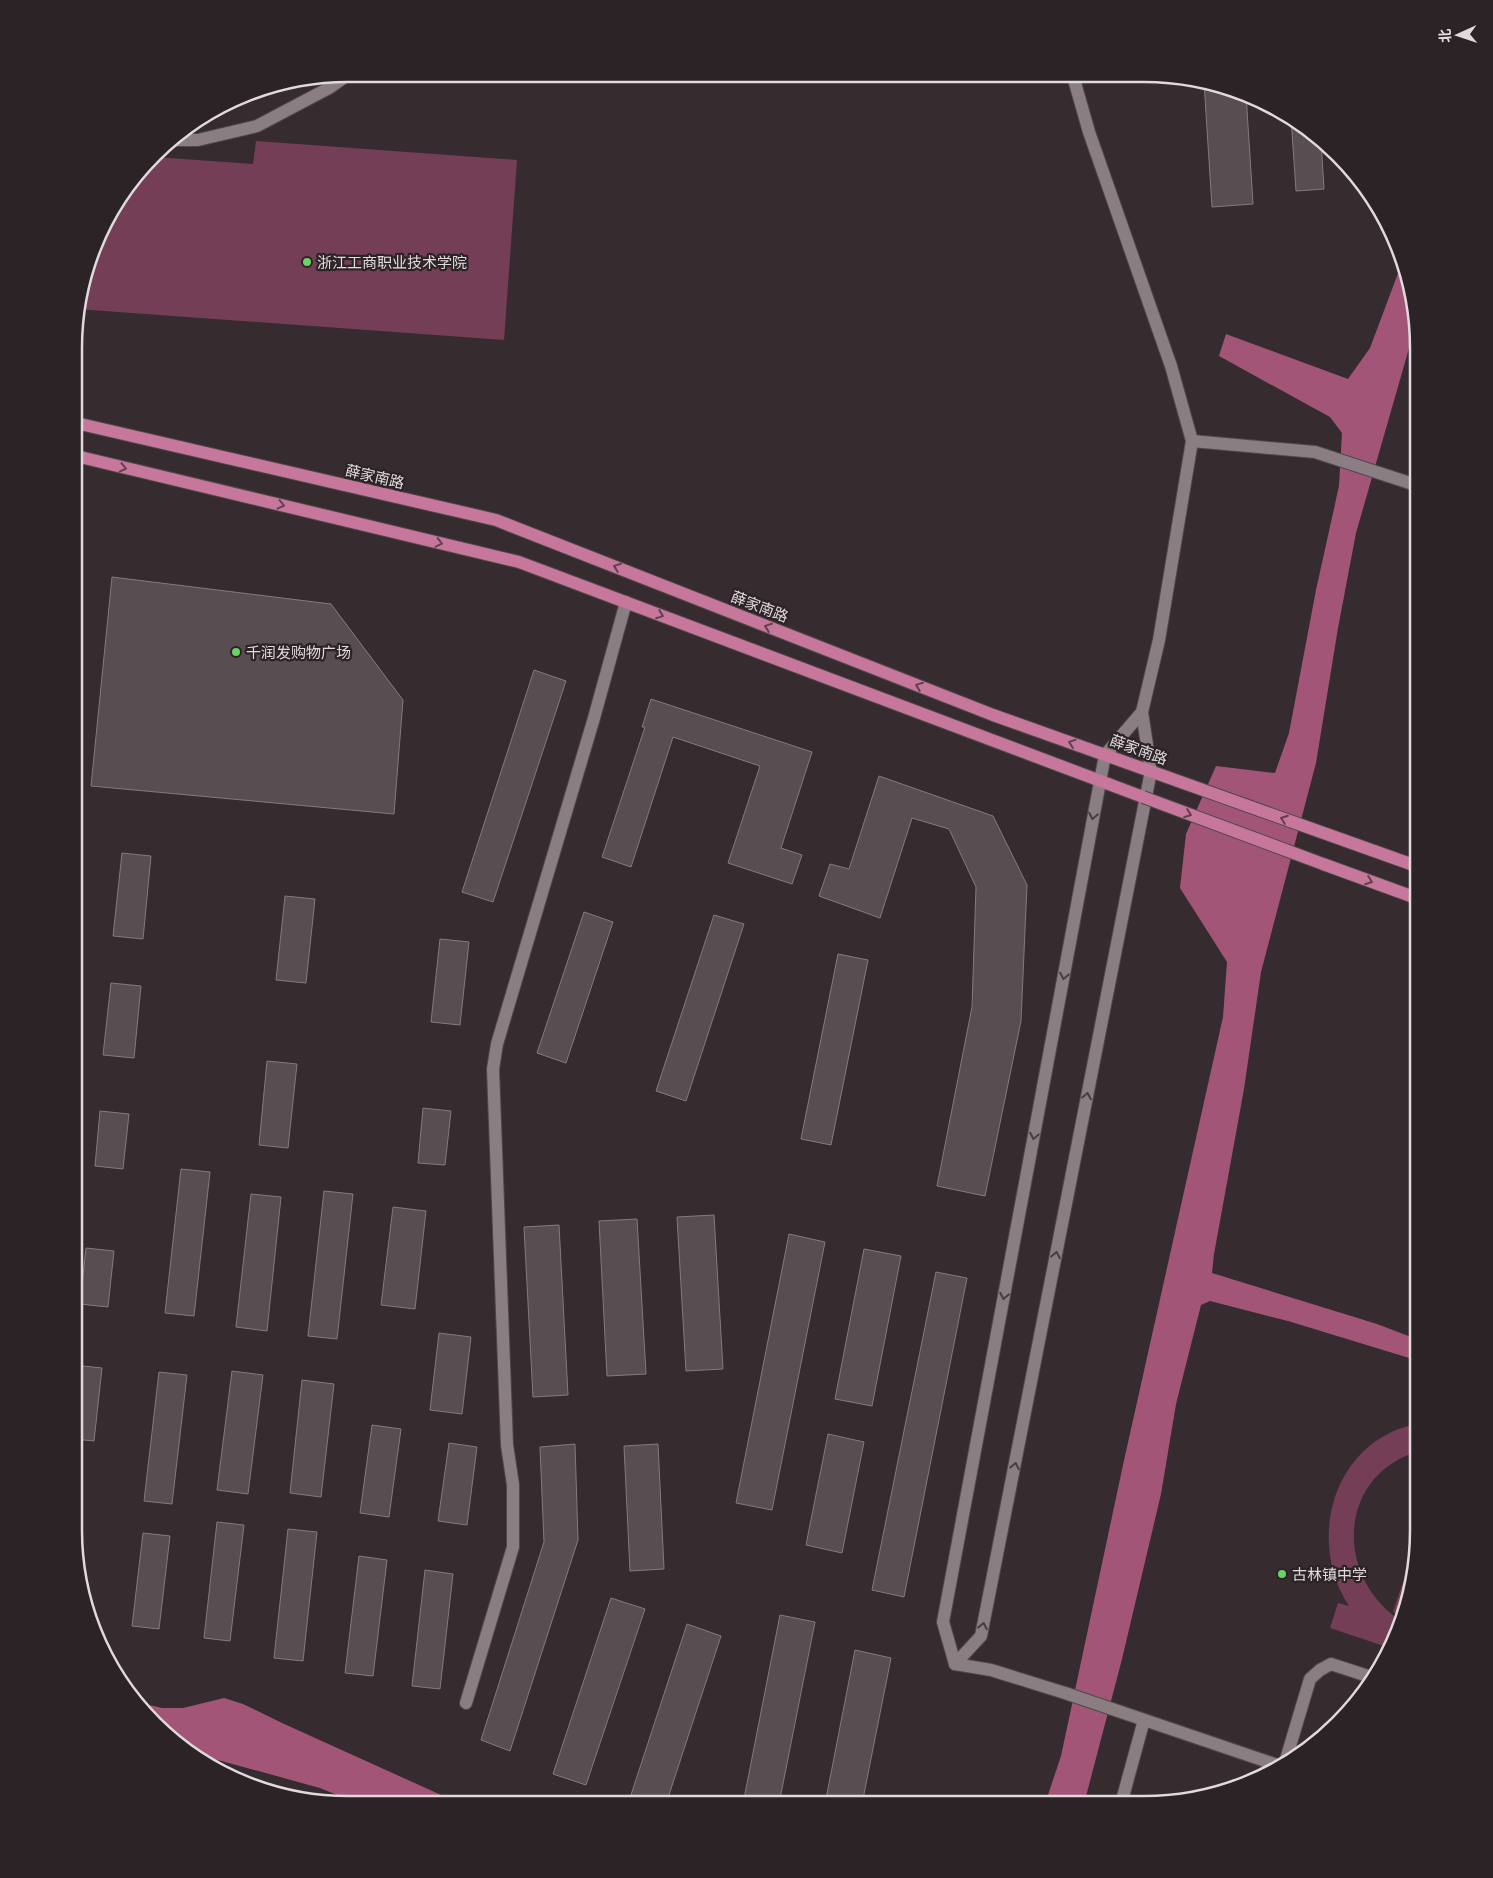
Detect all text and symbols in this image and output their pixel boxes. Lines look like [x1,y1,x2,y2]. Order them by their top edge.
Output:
north arrow [1433,10,1483,60]
text: 北 [1436,28,1453,43]
place label: 浙江工商职业技术学院 [317,253,467,271]
marker: 浙江工商职业技术学院 [301,256,313,268]
street label: 薛家南路 [344,460,406,492]
one-way arrow [119,462,128,473]
one-way arrow [277,500,285,510]
one-way arrow [435,537,444,548]
one-way arrow [613,563,622,574]
street label: 薛家南路 [729,587,791,625]
one-way arrow [655,609,664,619]
one-way arrow [764,623,773,633]
place label: 千润发购物广场 [246,643,351,661]
marker: 千润发购物广场 [230,646,242,658]
one-way arrow [915,682,924,692]
street label: 薛家南路 [1108,730,1170,768]
one-way arrow [1068,739,1076,749]
one-way arrow [1184,808,1192,818]
one-way arrow [1089,812,1099,821]
one-way arrow [1280,815,1289,825]
one-way arrow [1364,875,1372,885]
one-way arrow [1059,972,1069,981]
one-way arrow [1081,1091,1092,1100]
one-way arrow [1029,1132,1039,1140]
one-way arrow [1050,1251,1060,1260]
one-way arrow [999,1291,1009,1300]
one-way arrow [1009,1462,1019,1471]
place label: 古林镇中学 [1292,1565,1367,1583]
marker: 古林镇中学 [1276,1568,1288,1580]
one-way arrow [978,1621,988,1630]

